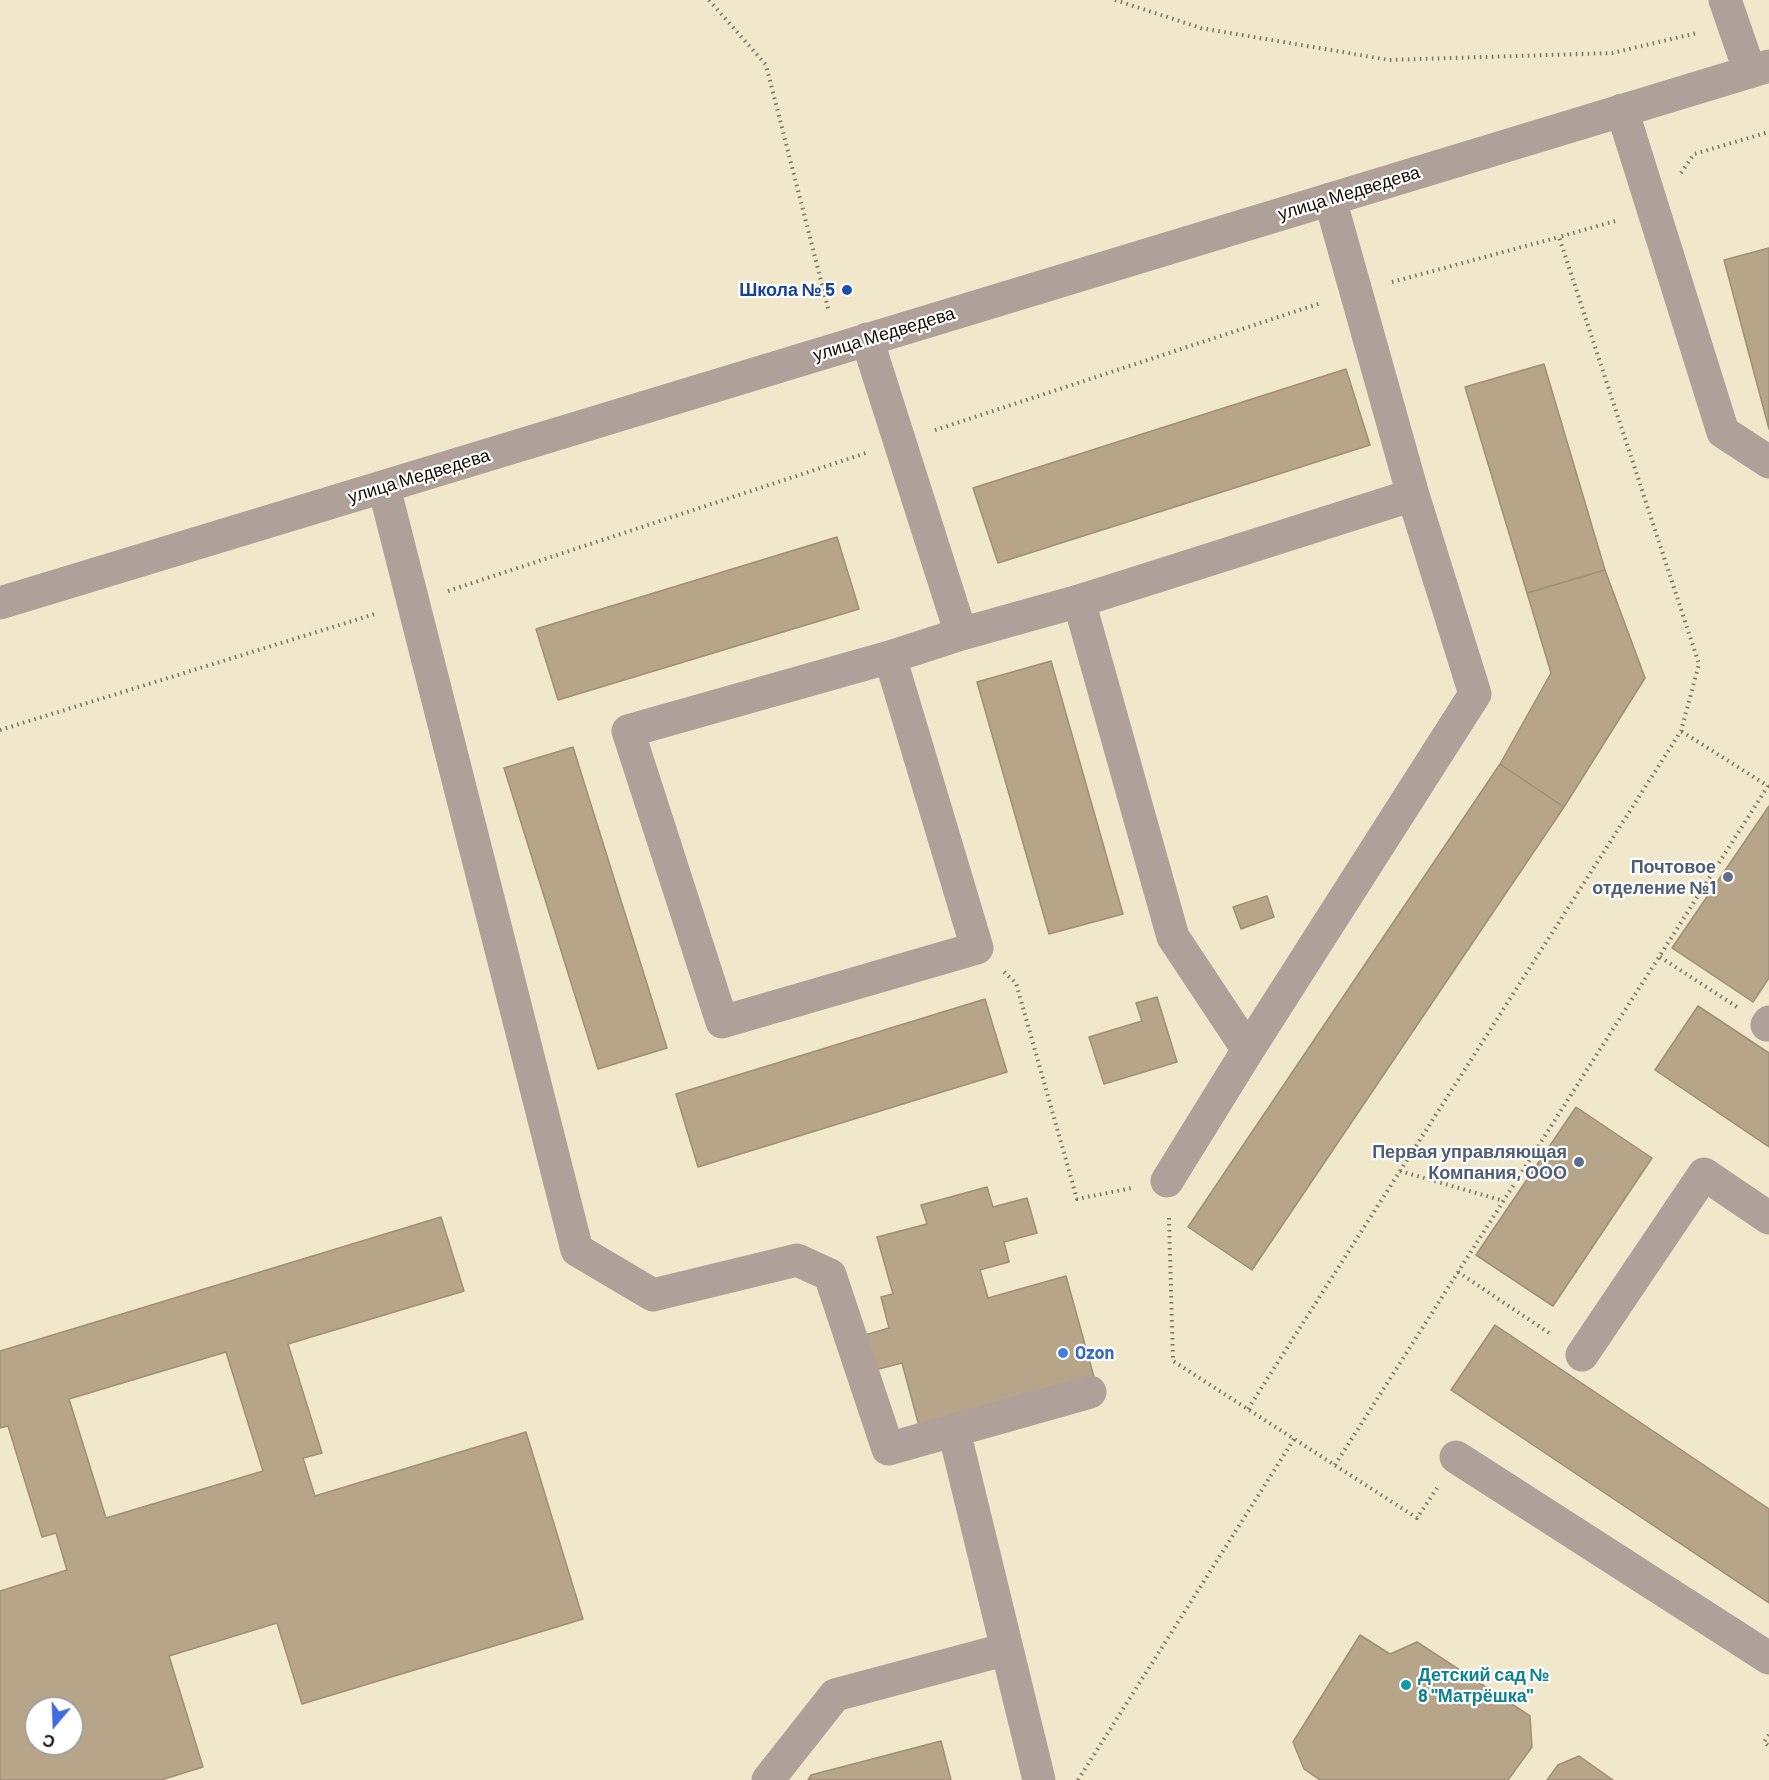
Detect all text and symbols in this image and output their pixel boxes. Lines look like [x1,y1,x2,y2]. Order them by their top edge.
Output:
street label: улица Медведева [1275,161,1423,225]
place label: Школа № 5 [739,279,835,301]
marker: Школа № 5 [840,283,854,297]
street label: улица Медведева [810,302,958,366]
street label: улица Медведева [345,444,493,508]
place label: Почтовое отделение №1 [1592,856,1716,898]
marker: Почтовое отделение №1 [1721,870,1735,884]
place label: Первая управляющая Компания, ООО [1372,1141,1567,1184]
marker: Первая управляющая Компания, ООО [1572,1155,1586,1169]
place label: Ozon [1075,1342,1114,1364]
marker: Ozon [1056,1346,1070,1360]
place label: Детский сад № 8 "Матрёшка" [1418,1664,1549,1706]
marker: Детский сад № 8 "Матрёшка" [1399,1678,1413,1692]
north arrow [24,1696,84,1756]
text: С [40,1731,57,1752]

